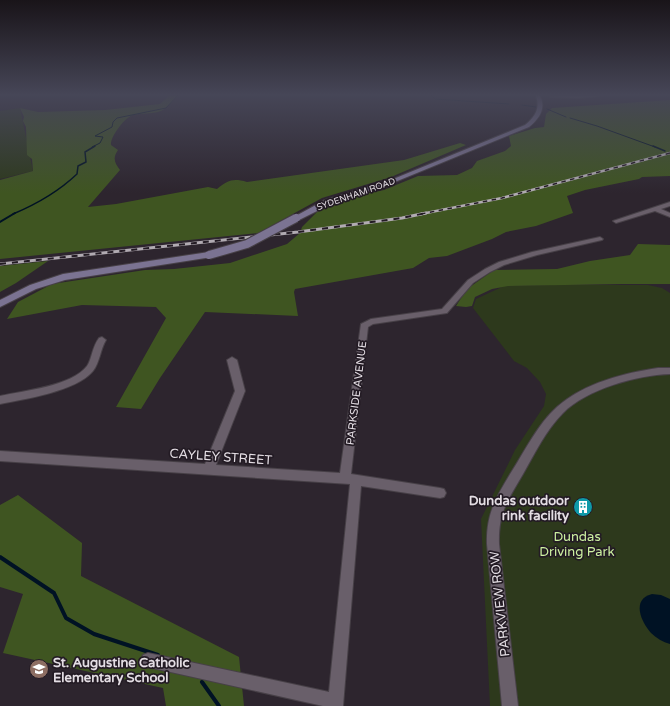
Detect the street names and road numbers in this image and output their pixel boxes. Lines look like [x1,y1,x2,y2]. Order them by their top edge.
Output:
street label: SYDENHAM ROAD [315,176,397,213]
street label: PARKSIDE AVENUE [344,340,369,446]
street label: CAYLEY STREET [169,445,273,469]
street label: PARKVIEW ROW [486,550,514,658]

